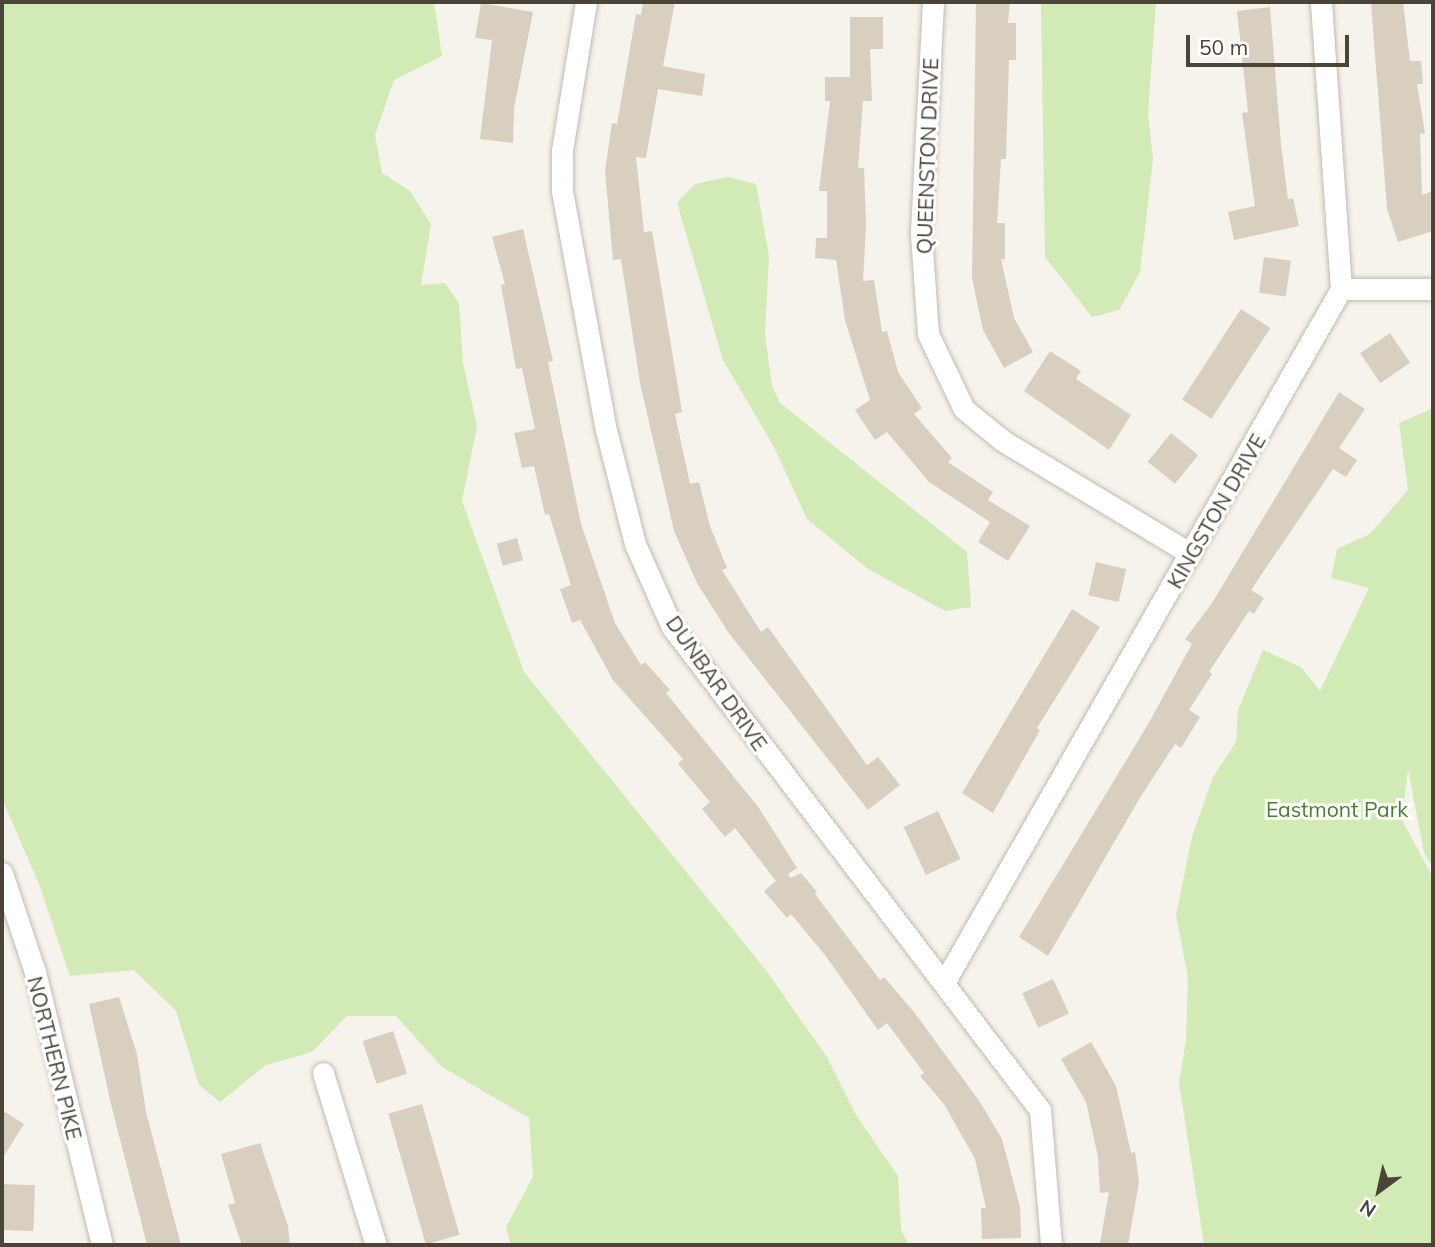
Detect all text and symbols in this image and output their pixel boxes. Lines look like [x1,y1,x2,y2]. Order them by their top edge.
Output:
scale bar [1190,21,1353,65]
text: 50 m [1199,34,1248,60]
street label: QUEENSTON DRIVE [911,57,943,255]
street label: KINGSTON DRIVE [1161,429,1271,593]
street label: DUNBAR DRIVE [661,611,773,755]
park label: Eastmont Park [1266,796,1408,822]
street label: NORTHERN PIKE [23,974,87,1142]
north arrow [1344,1156,1414,1226]
text: N [1355,1195,1380,1223]

